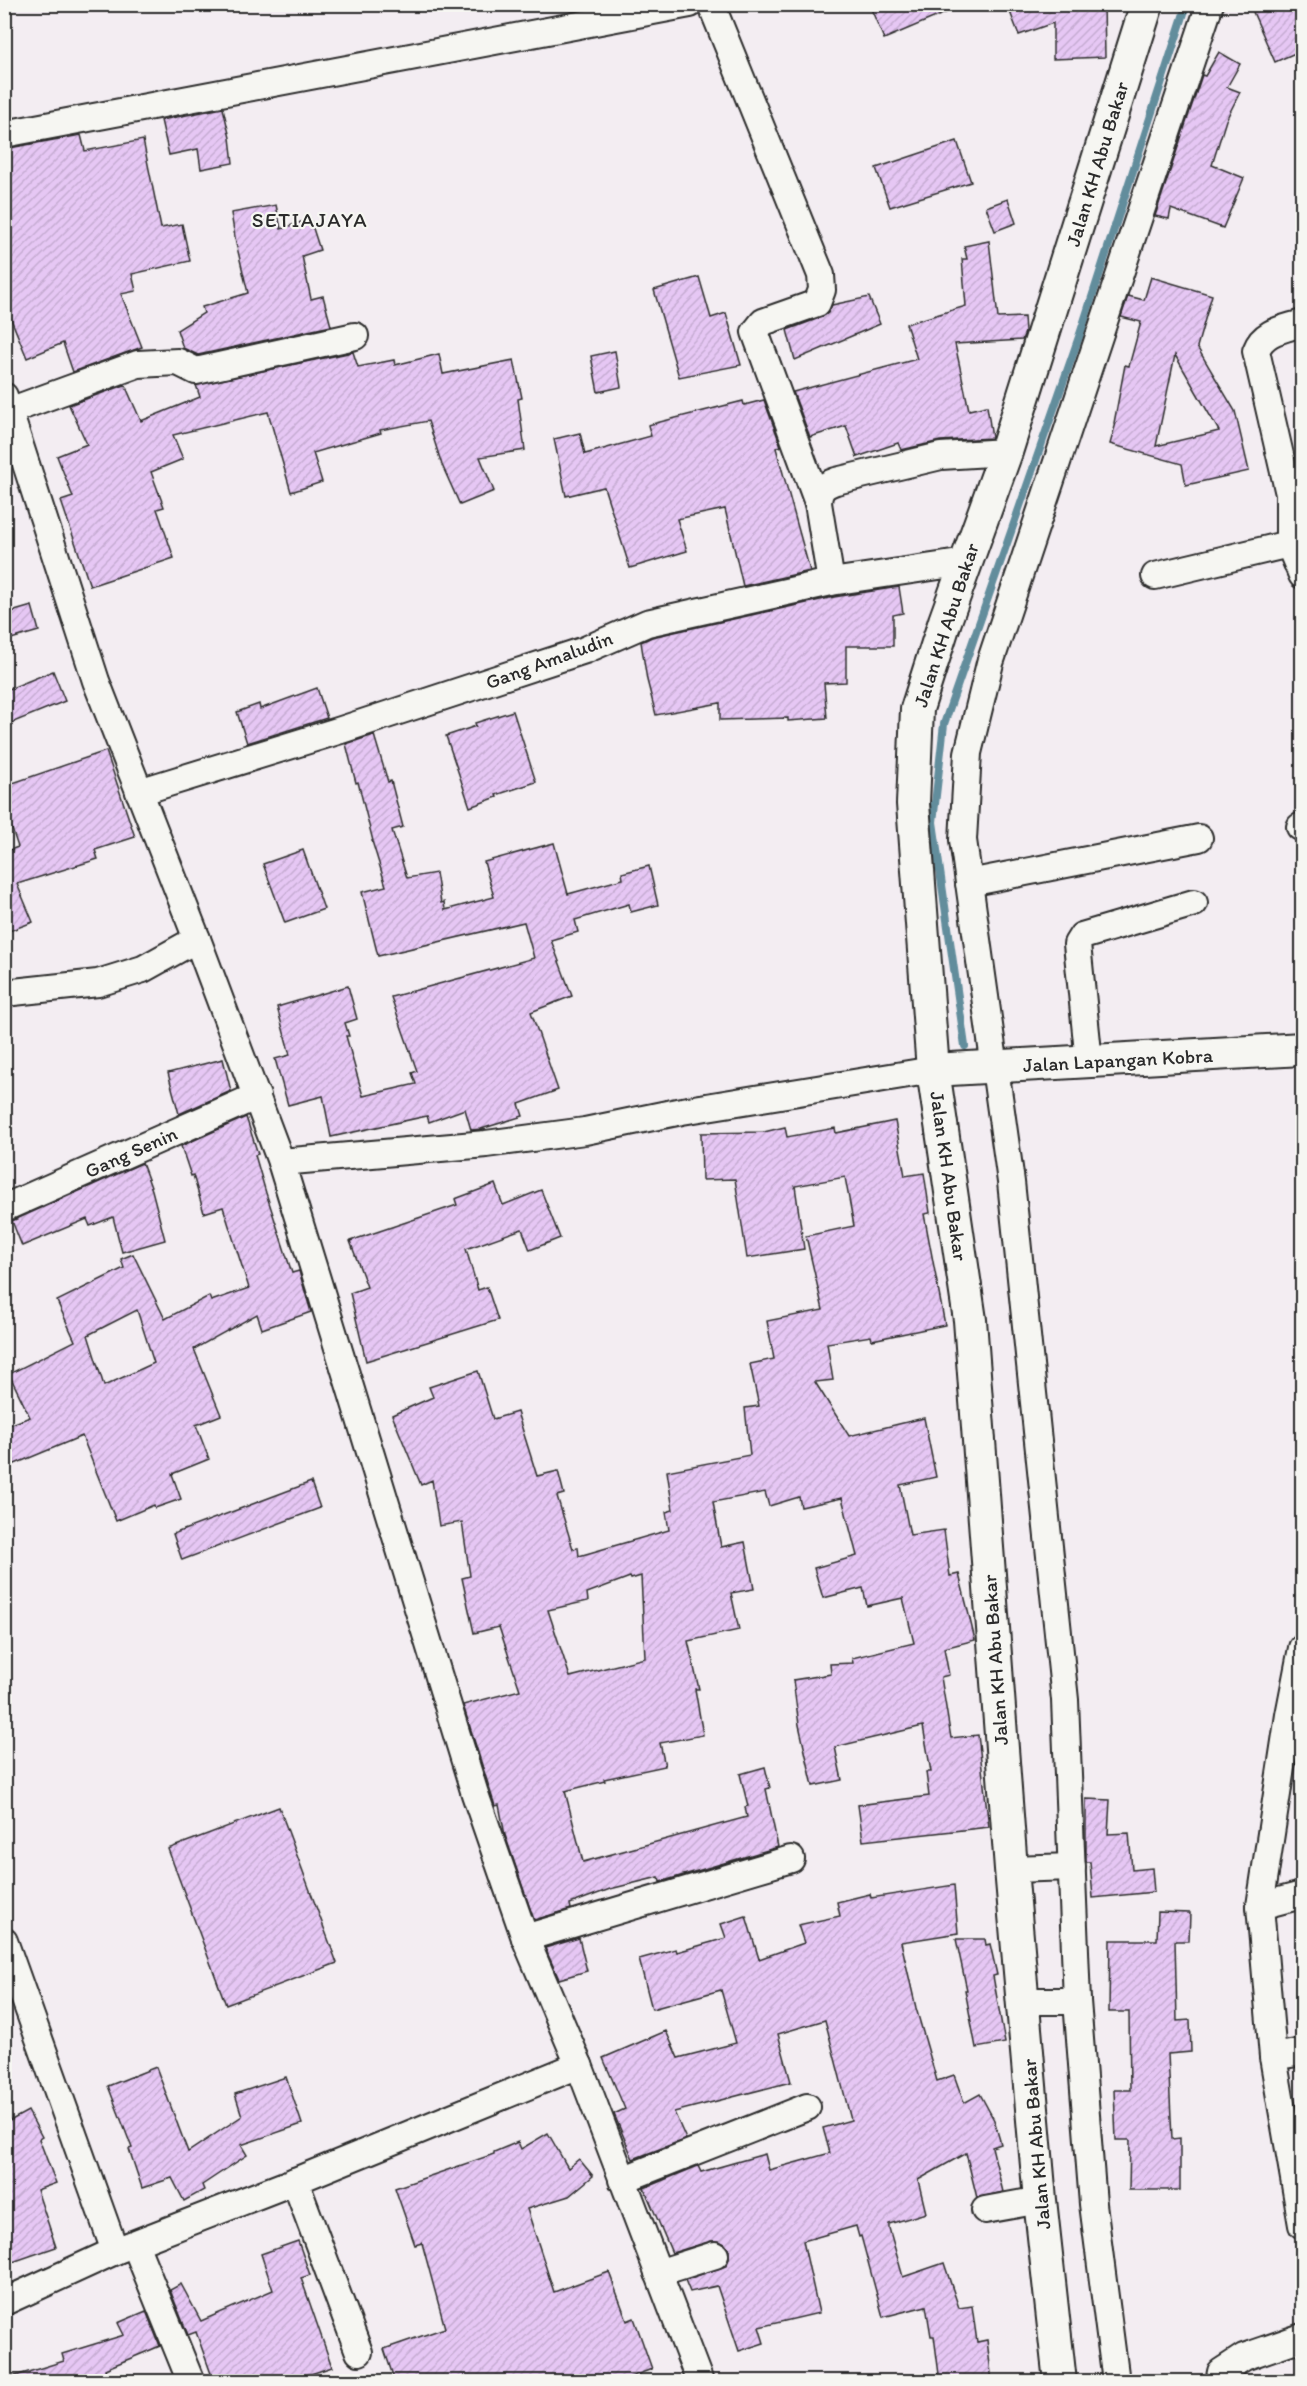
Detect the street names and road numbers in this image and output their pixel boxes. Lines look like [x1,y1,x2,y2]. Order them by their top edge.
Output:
street label: Jalan KH Abu Bakar [1061,78,1134,249]
street label: Jalan KH Abu Bakar [908,539,984,710]
street label: Gang Amaludin [482,626,616,694]
street label: Jalan Lapangan Kobra [1022,1043,1214,1077]
street label: Jalan KH Abu Bakar [925,1090,973,1263]
street label: Gang Senin [81,1121,181,1183]
street label: Jalan KH Abu Bakar [977,1573,1013,1746]
street label: Jalan KH Abu Bakar [1017,2057,1055,2230]

